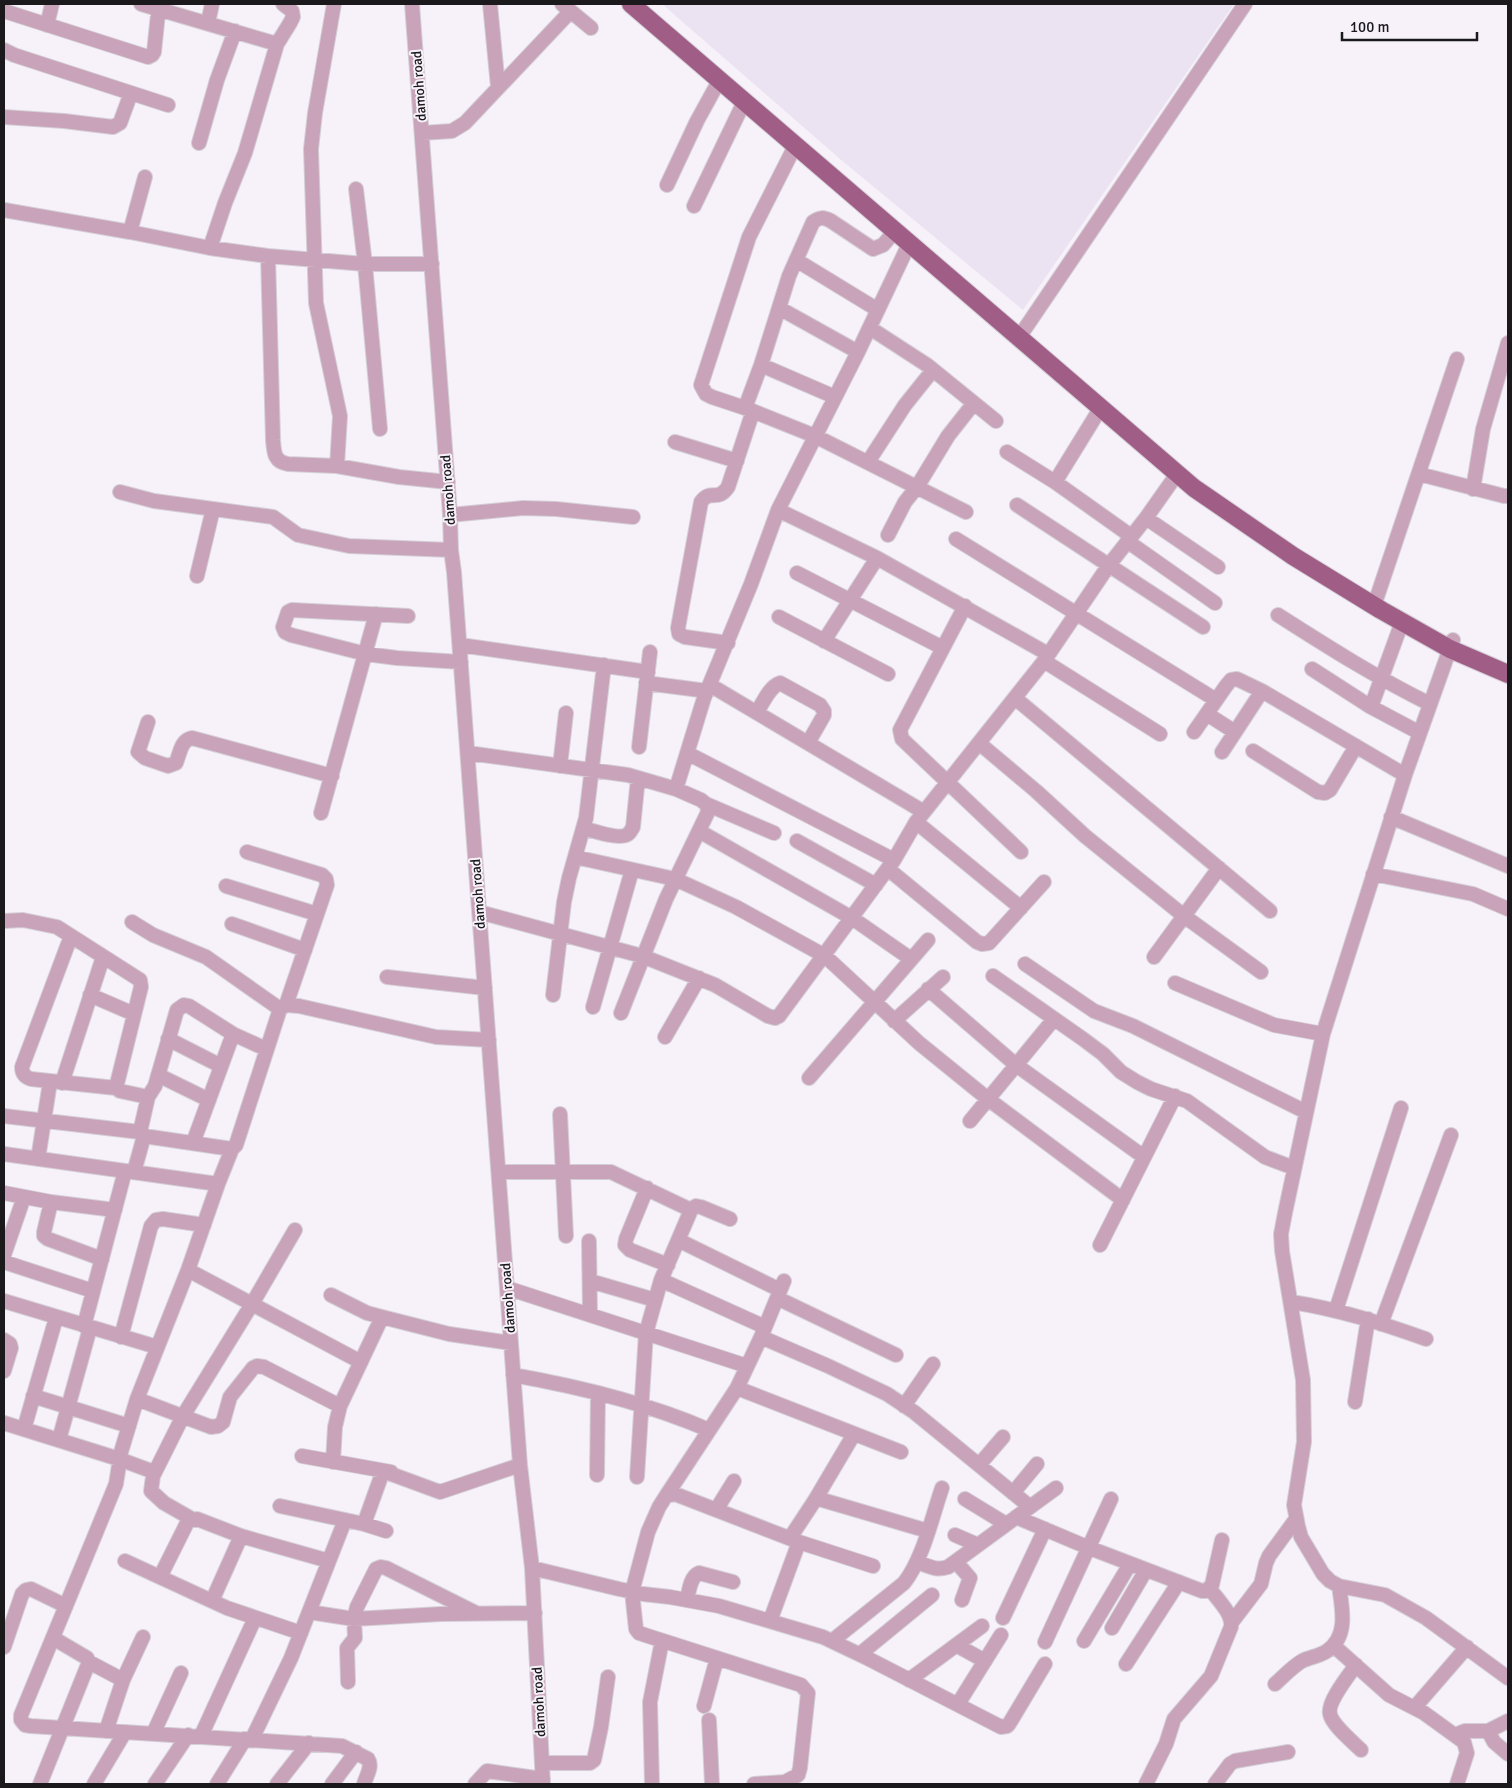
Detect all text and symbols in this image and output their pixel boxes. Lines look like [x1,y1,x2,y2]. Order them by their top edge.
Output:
scale bar [1342,10,1477,42]
text: 100 m [1350,18,1390,36]
street label: damoh road [408,50,430,122]
street label: damoh road [437,454,459,526]
street label: damoh road [467,858,489,930]
street label: damoh road [497,1262,519,1334]
street label: damoh road [529,1666,549,1738]

